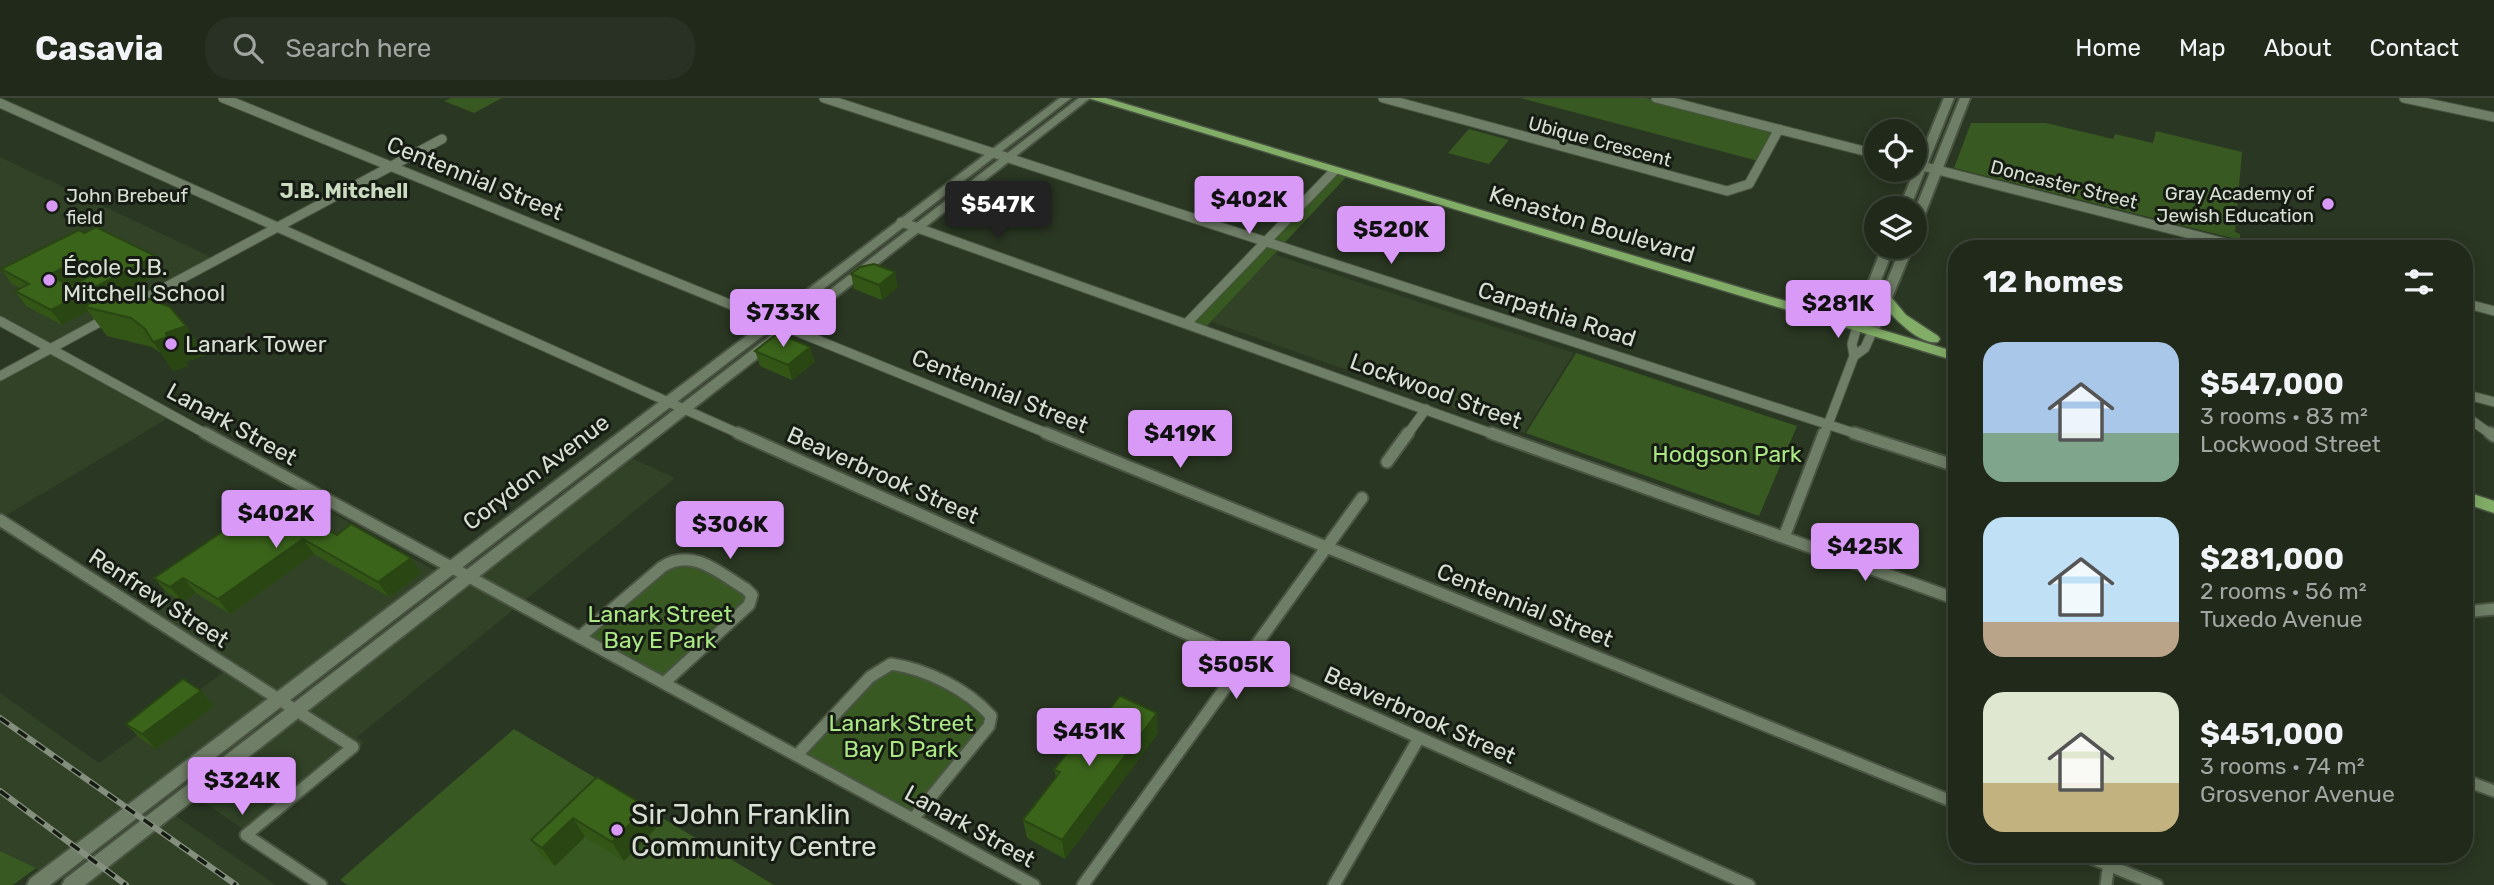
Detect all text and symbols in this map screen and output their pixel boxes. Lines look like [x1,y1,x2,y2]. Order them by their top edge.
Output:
search box [205,17,695,80]
text: Casavia [35,29,163,68]
icon: search [229,29,267,67]
text: Search here [285,33,431,64]
text: Home [2075,34,2141,62]
text: Map [2179,34,2226,62]
text: About [2264,34,2332,62]
text: Contact [2370,34,2459,62]
street label: Ubique Crescent [1526,111,1675,172]
map controls [1864,119,1927,259]
button: locate [1864,119,1927,182]
street label: Centennial Street [383,130,567,226]
street label: Doncaster Street [1988,155,2140,214]
pin: $402K [1200,176,1298,236]
district label: J.B. Mitchell [280,178,408,203]
street label: Kenaston Boulevard [1486,179,1698,269]
pin: $547K [949,181,1047,241]
place label: Gray Academy of Jewish Education [2156,182,2315,227]
place label: John Brebeuf field [66,184,188,229]
text: $402K [1211,185,1287,213]
text: $547K [961,190,1035,218]
button: layers [1864,196,1927,259]
marker: Gray Academy of Jewish Education [2320,196,2336,212]
marker: John Brebeuf field [44,198,60,214]
pin: $520K [1342,206,1440,266]
text: $520K [1353,215,1429,243]
place label: École J.B. Mitchell School [63,253,225,307]
icon: filters [2400,263,2438,301]
text: 12 homes [1983,264,2124,300]
marker: École J.B. Mitchell School [41,272,57,288]
street label: Carpathia Road [1474,275,1640,353]
pin: $281K [1789,280,1887,340]
pin: $733K [734,289,832,349]
text: $281K [1802,289,1874,317]
text: $733K [746,298,820,326]
place label: Lanark Tower [185,330,327,358]
marker: Lanark Tower [163,336,179,352]
street label: Centennial Street [908,343,1092,439]
street label: Lockwood Street [1346,347,1526,435]
text: $547,000 [2200,366,2344,402]
icon: home [2039,370,2123,454]
street label: Lanark Street [162,377,302,471]
text: 3 rooms · 83 m² [2200,402,2368,430]
street label: Corydon Avenue [457,408,615,536]
pin: $419K [1131,410,1229,470]
text: $419K [1144,419,1216,447]
street label: Beaverbrook Street [783,420,983,530]
text: Lockwood Street [2200,430,2381,458]
park label: Hodgson Park [1652,440,1802,468]
pin: $402K [227,490,325,550]
text: $402K [238,499,314,527]
pin: $306K [681,502,779,561]
text: $306K [692,510,768,538]
pin: $425K [1816,524,1914,583]
text: $425K [1827,532,1903,560]
text: $281,000 [2200,541,2344,577]
street label: Renfrew Street [84,542,234,654]
icon: home [2039,545,2123,629]
street label: Centennial Street [1433,557,1617,653]
text: 2 rooms · 56 m² [2200,577,2367,605]
park label: Lanark Street Bay E Park [588,600,732,654]
text: Tuxedo Avenue [2200,605,2363,633]
pin: $505K [1187,642,1285,701]
text: $505K [1198,650,1274,678]
street label: Beaverbrook Street [1320,660,1520,770]
pin: $451K [1040,708,1138,768]
park label: Lanark Street Bay D Park [829,709,973,763]
text: $451,000 [2200,716,2344,752]
text: $451K [1053,717,1125,745]
icon: home [2039,720,2123,804]
text: 3 rooms · 74 m² [2200,752,2365,780]
pin: $324K [193,758,291,817]
text: $324K [204,766,280,794]
street label: Lanark Street [900,779,1040,873]
text: Grosvenor Avenue [2200,780,2395,808]
place label: Sir John Franklin Community Centre [631,798,877,863]
marker: Sir John Franklin Community Centre [609,822,625,838]

